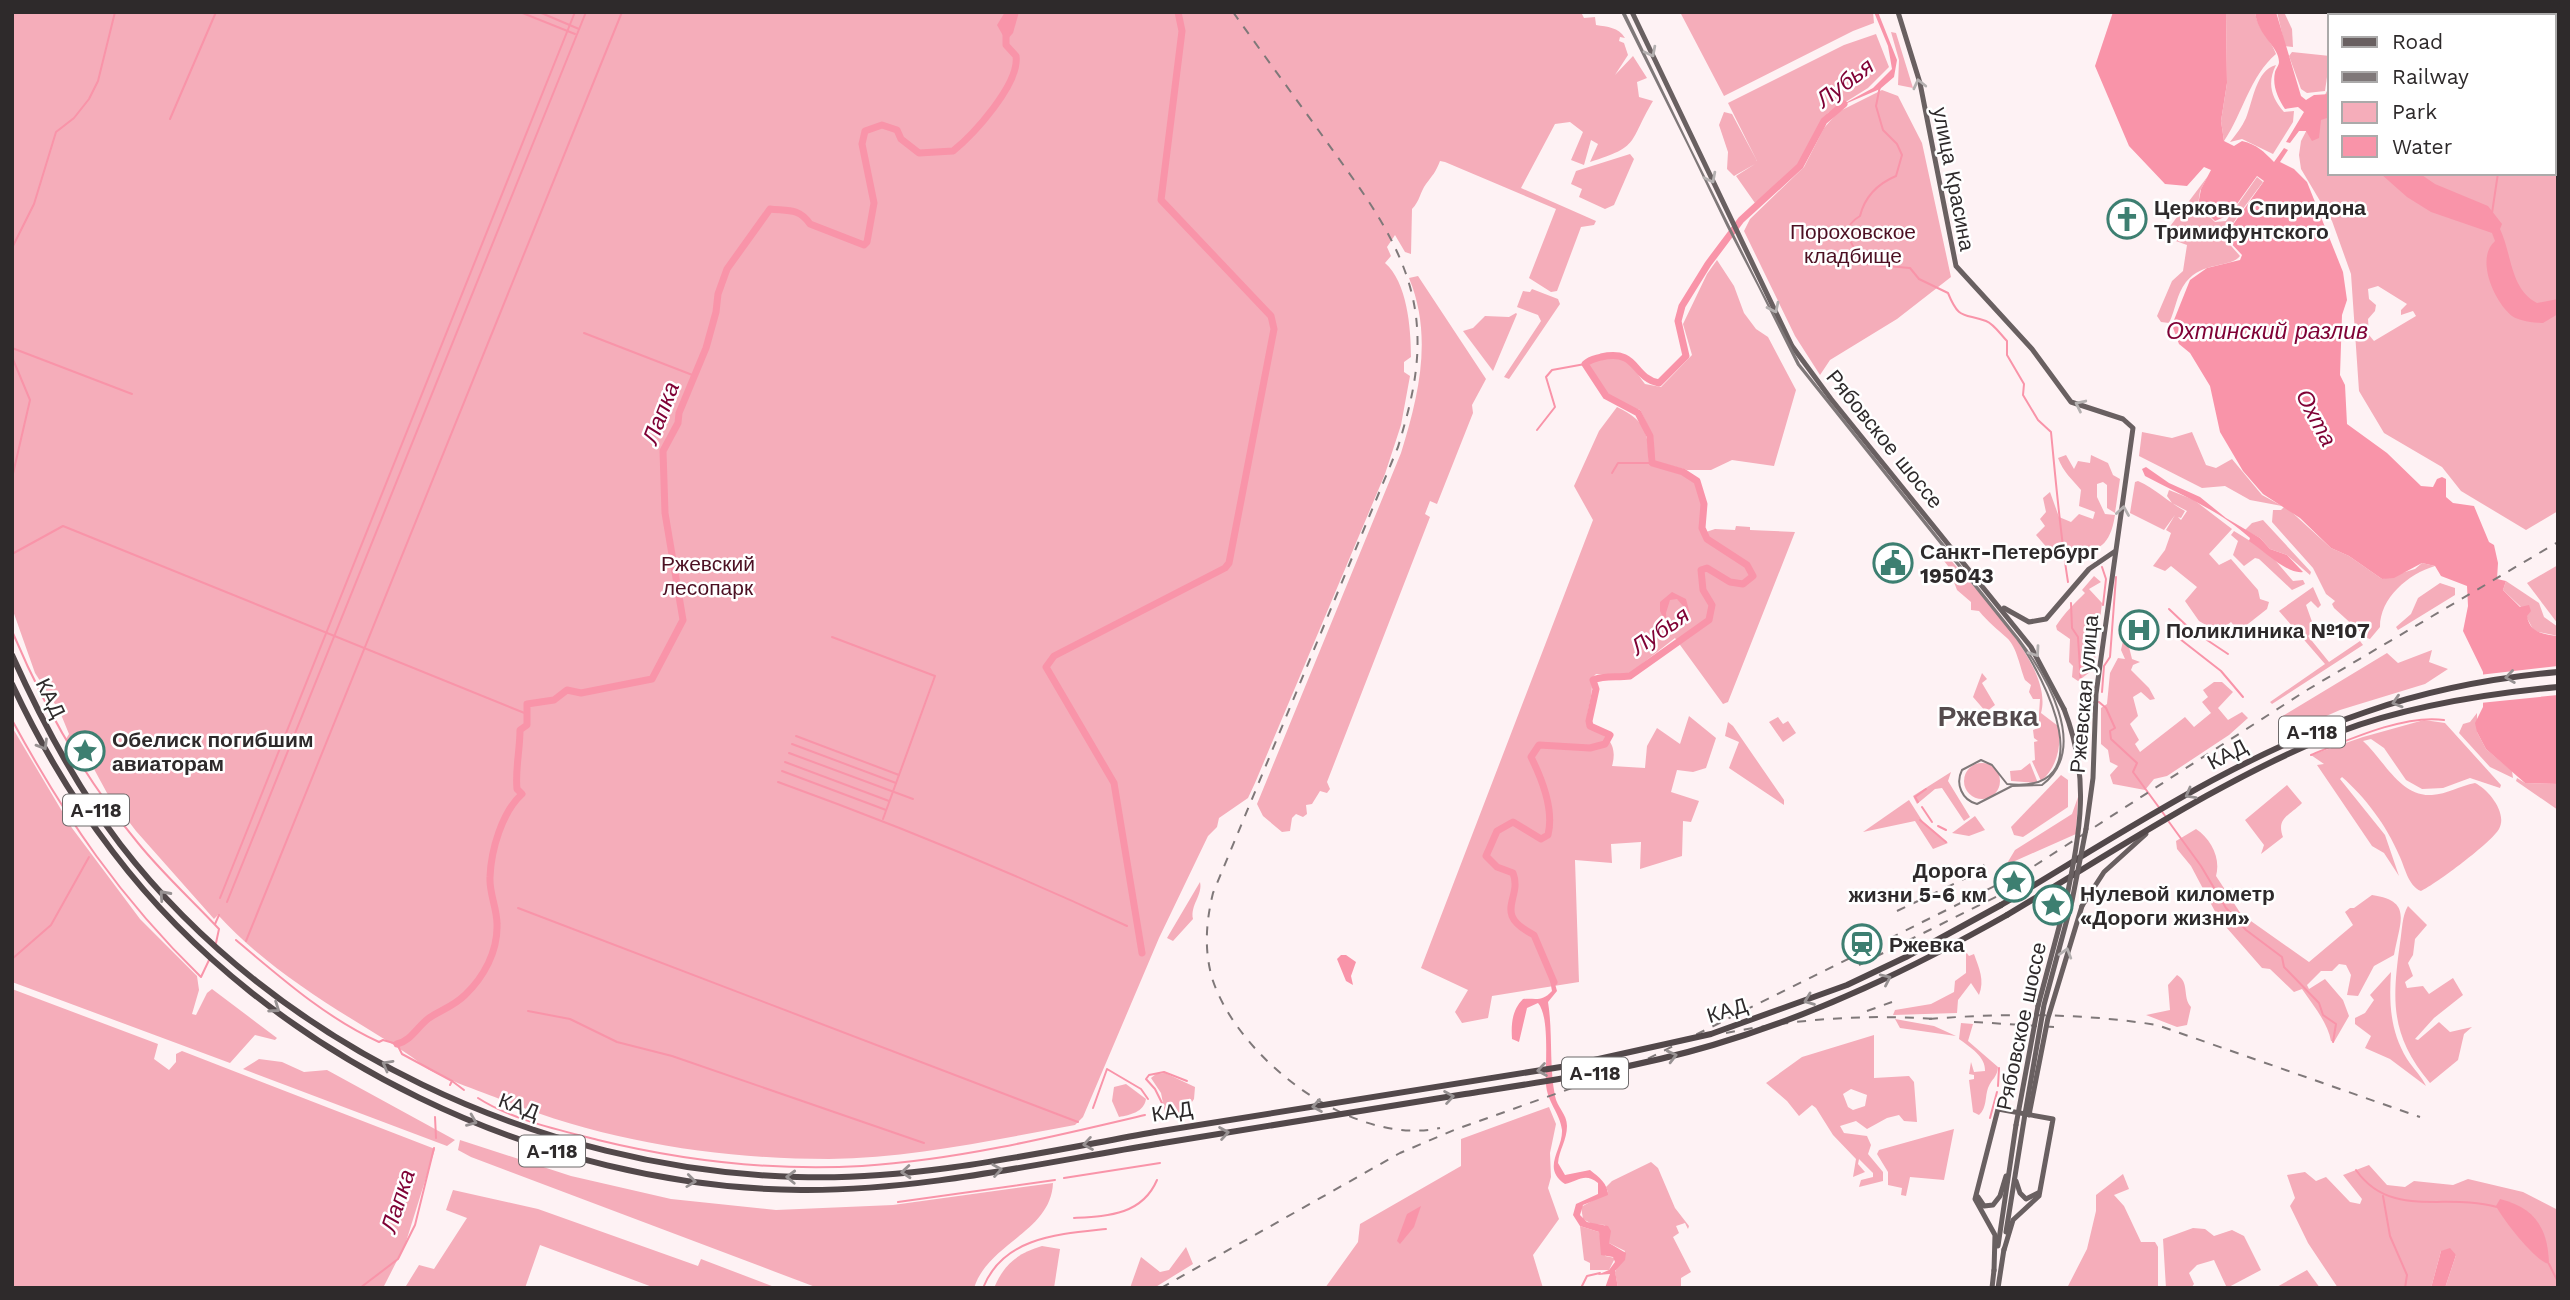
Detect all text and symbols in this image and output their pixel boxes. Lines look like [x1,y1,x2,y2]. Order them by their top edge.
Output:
legend [2328,14,2556,175]
text: Road [2392,29,2443,54]
one-way arrow [1642,45,1656,57]
water label: Лубья [1809,53,1879,115]
text: Railway [2392,64,2469,89]
one-way arrow [1913,78,1927,90]
text: Park [2392,99,2437,124]
street label: улица Красина [1928,105,1980,253]
text: Water [2392,134,2453,159]
one-way arrow [1702,171,1716,183]
place label: Церковь Спиридона Тримифунтского [2154,195,2366,244]
church icon: Церковь Спиридона Тримифунтского [2106,198,2148,240]
park label: Пороховское кладбище [1790,219,1916,268]
one-way arrow [1766,301,1780,313]
water label: Охтинский разлив [2166,318,2368,345]
street label: Рябовское шоссе [1821,365,1949,513]
water label: Лапка [636,378,685,450]
water label: Охта [2290,385,2342,451]
one-way arrow [2075,400,2088,413]
one-way arrow [2115,505,2130,517]
place label: Санкт-Петербург 195043 [1920,539,2099,588]
public building icon: Санкт-Петербург 195043 [1872,542,1914,584]
park label: Ржевский лесопарк [661,551,755,600]
water label: Лубья [1624,601,1694,662]
hospital icon: Поликлиника №107 [2118,609,2160,651]
street label: Ржевская улица [2065,614,2103,774]
place label: Поликлиника №107 [2166,618,2370,643]
one-way arrow [2026,645,2039,658]
one-way arrow [2505,669,2516,684]
street label: КАД [31,674,71,722]
one-way arrow [2392,693,2404,708]
district label: Ржевка [1938,700,2039,733]
road number: А-118 [2279,716,2345,748]
place label: Обелиск погибшим авиаторам [112,727,314,776]
place icon: Обелиск погибшим авиаторам [64,730,106,772]
street label: КАД [2203,733,2251,775]
one-way arrow [34,738,47,751]
one-way arrow [2185,786,2197,799]
road number: А-118 [63,794,129,825]
place label: Дорога жизни 5-6 км [1848,858,1987,907]
place icon: Дорога жизни 5-6 км [1993,861,2035,903]
place label: Нулевой километр «Дороги жизни» [2080,881,2275,930]
place icon: Нулевой километр «Дороги жизни» [2032,884,2074,926]
one-way arrow [160,890,172,903]
station icon: Ржевка [1841,923,1883,965]
place label: Ржевка [1889,932,1965,957]
street label: Рябовское шоссе [1991,940,2051,1112]
one-way arrow [2058,947,2073,959]
one-way arrow [1879,974,1891,988]
street label: КАД [1704,992,1750,1028]
one-way arrow [1803,992,1815,1006]
one-way arrow [267,1000,280,1013]
one-way arrow [1666,1050,1678,1064]
road number: А-118 [1562,1058,1628,1088]
one-way arrow [382,1060,394,1073]
one-way arrow [1536,1062,1548,1077]
street label: КАД [495,1087,543,1125]
one-way arrow [1443,1090,1455,1105]
street label: КАД [1150,1095,1194,1127]
one-way arrow [1311,1098,1323,1113]
one-way arrow [466,1113,478,1127]
one-way arrow [1218,1126,1230,1141]
road number: А-118 [519,1135,585,1166]
one-way arrow [1082,1136,1094,1151]
one-way arrow [991,1162,1003,1177]
one-way arrow [900,1165,912,1180]
water label: Лапка [375,1166,421,1238]
one-way arrow [785,1169,796,1184]
one-way arrow [685,1174,697,1189]

